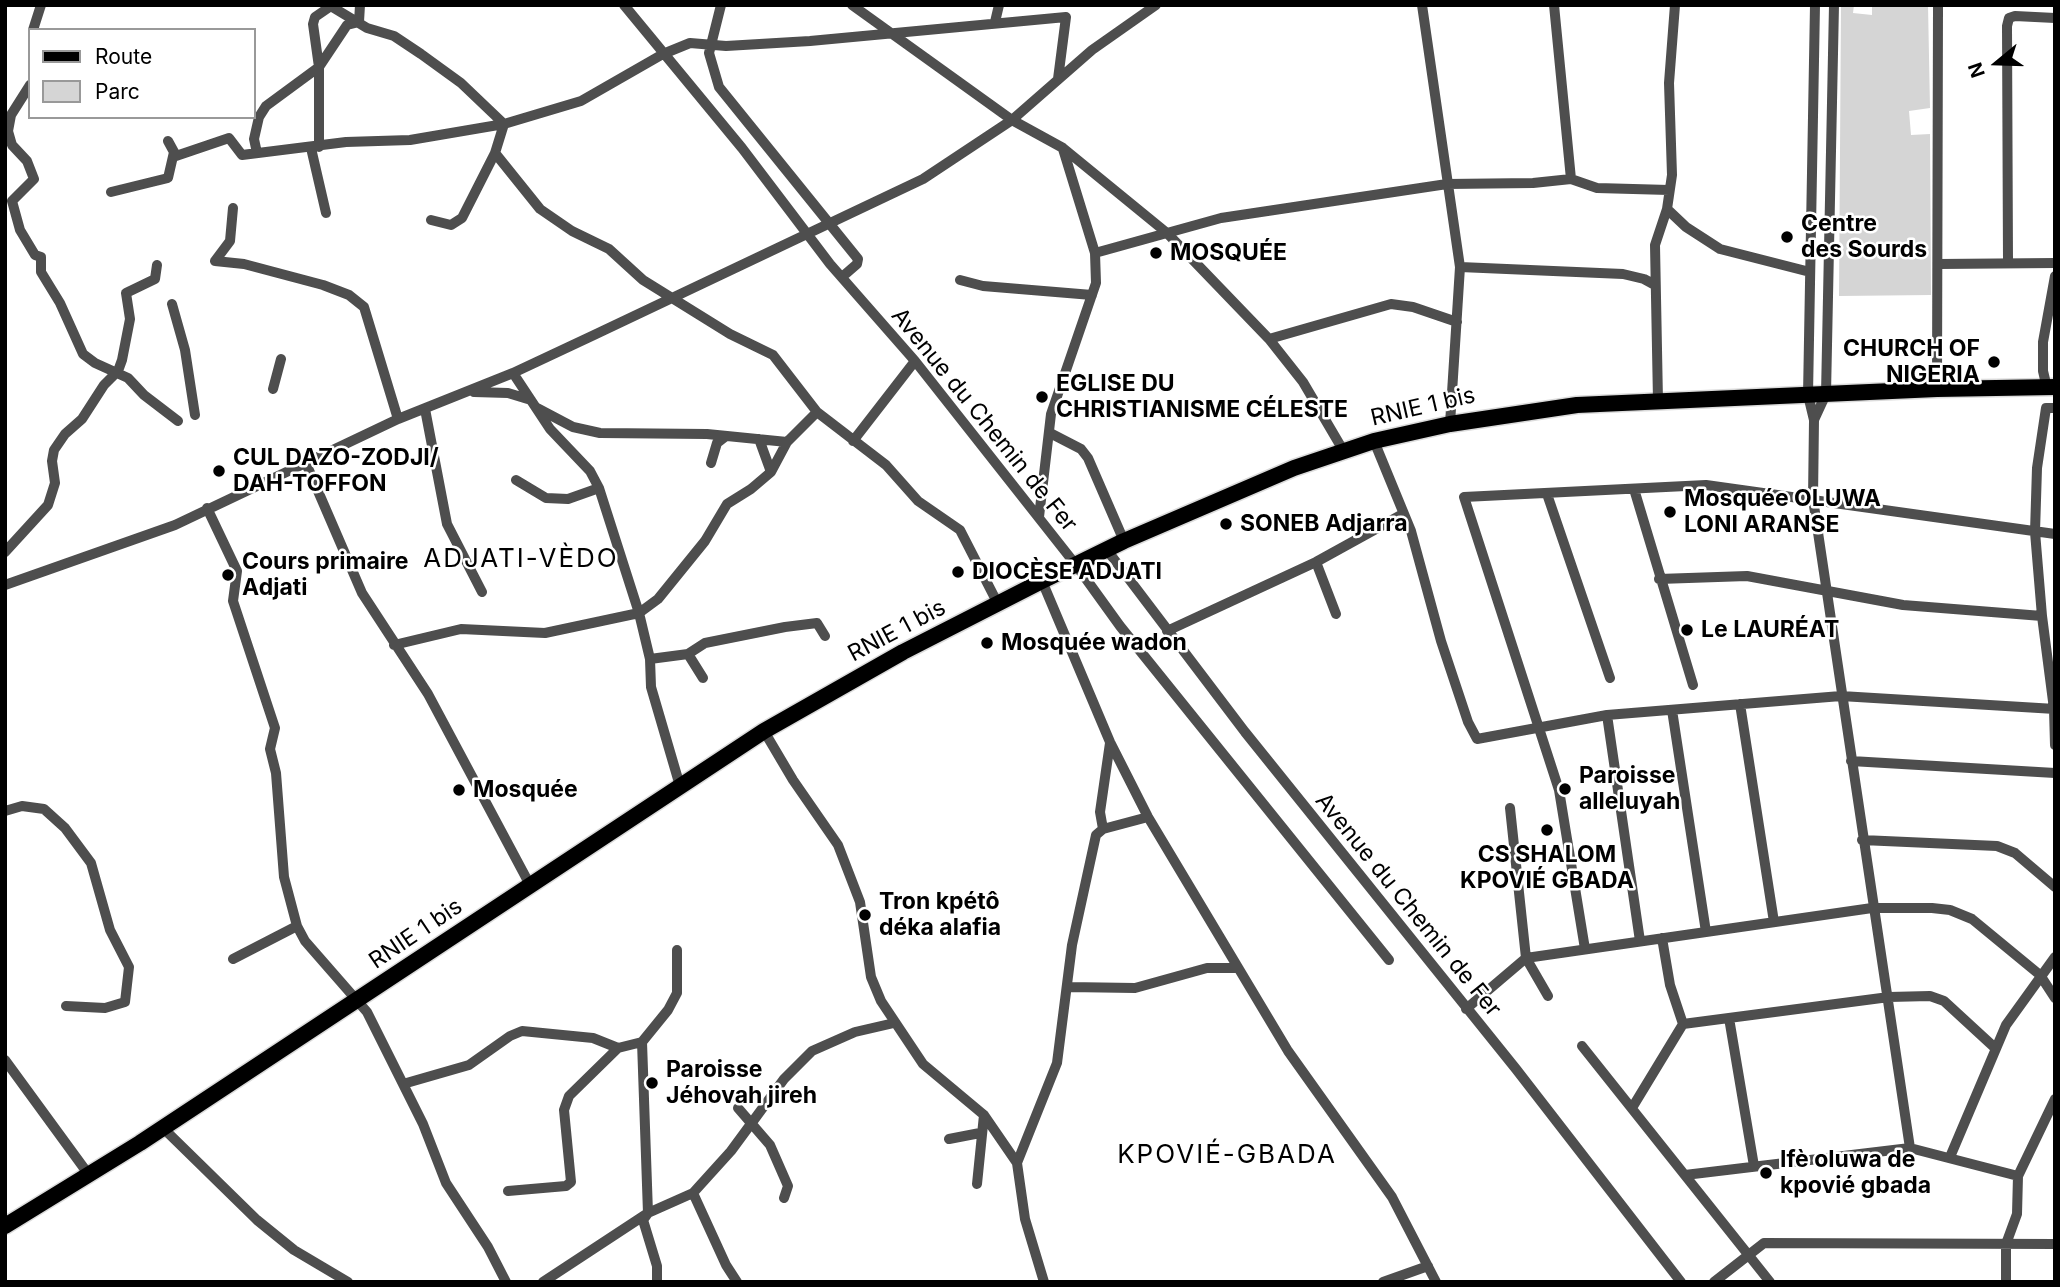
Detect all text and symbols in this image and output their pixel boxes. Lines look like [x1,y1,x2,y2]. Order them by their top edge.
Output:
legend [28,28,256,119]
north arrow [1962,28,2032,98]
text: Route [95,44,152,69]
text: N [1963,59,1990,81]
text: Parc [95,79,140,104]
place label: Centre des Sourds [1801,210,1927,264]
marker: Centre des Sourds [1779,229,1795,245]
place label: MOSQUÉE [1170,239,1287,267]
marker: MOSQUÉE [1148,245,1164,261]
street label: Avenue du Chemin de Fer [885,303,1083,537]
place label: CHURCH OF NIGERIA [1843,335,1980,389]
marker: CHURCH OF NIGERIA [1986,354,2002,370]
place label: EGLISE DU CHRISTIANISME CÉLESTE [1056,370,1348,424]
street label: RNIE 1 bis [1368,382,1478,432]
marker: EGLISE DU CHRISTIANISME CÉLESTE [1034,389,1050,405]
place label: CUL DAZO-ZODJI/ DAH-TOFFON [233,444,439,498]
marker: CUL DAZO-ZODJI/ DAH-TOFFON [211,463,227,479]
place label: Mosquée OLUWA LONI ARANSE [1684,485,1881,539]
marker: Mosquée OLUWA LONI ARANSE [1662,504,1678,520]
place label: SONEB Adjarra [1240,510,1408,538]
marker: SONEB Adjarra [1218,516,1234,532]
district label: ADJATI-VÈDO [425,543,617,575]
place label: Cours primaire Adjati [242,548,408,602]
place label: DIOCÈSE ADJATI [972,558,1162,586]
marker: DIOCÈSE ADJATI [950,564,966,580]
marker: Cours primaire Adjati [220,567,236,583]
street label: RNIE 1 bis [844,594,950,668]
place label: Le LAURÉAT [1701,616,1839,644]
marker: Le LAURÉAT [1679,622,1695,638]
place label: Mosquée wadon [1001,629,1187,657]
marker: Mosquée wadon [979,635,995,651]
place label: Paroisse alleluyah [1579,762,1680,816]
place label: Mosquée [473,776,578,804]
marker: Paroisse alleluyah [1557,781,1573,797]
marker: Mosquée [451,782,467,798]
street label: Avenue du Chemin de Fer [1309,788,1507,1022]
marker: CS SHALOM KPOVIÉ GBADA [1539,822,1555,838]
place label: CS SHALOM KPOVIÉ GBADA [1460,841,1634,895]
place label: Tron kpétô déka alafia [879,888,1001,942]
street label: RNIE 1 bis [364,893,468,975]
marker: Tron kpétô déka alafia [857,907,873,923]
place label: Paroisse Jéhovah jireh [666,1056,817,1110]
marker: Paroisse Jéhovah jireh [644,1075,660,1091]
district label: KPOVIÉ-GBADA [1119,1139,1335,1171]
place label: Ifè oluwa de kpovié gbada [1780,1146,1931,1200]
marker: Ifè oluwa de kpovié gbada [1758,1165,1774,1181]

